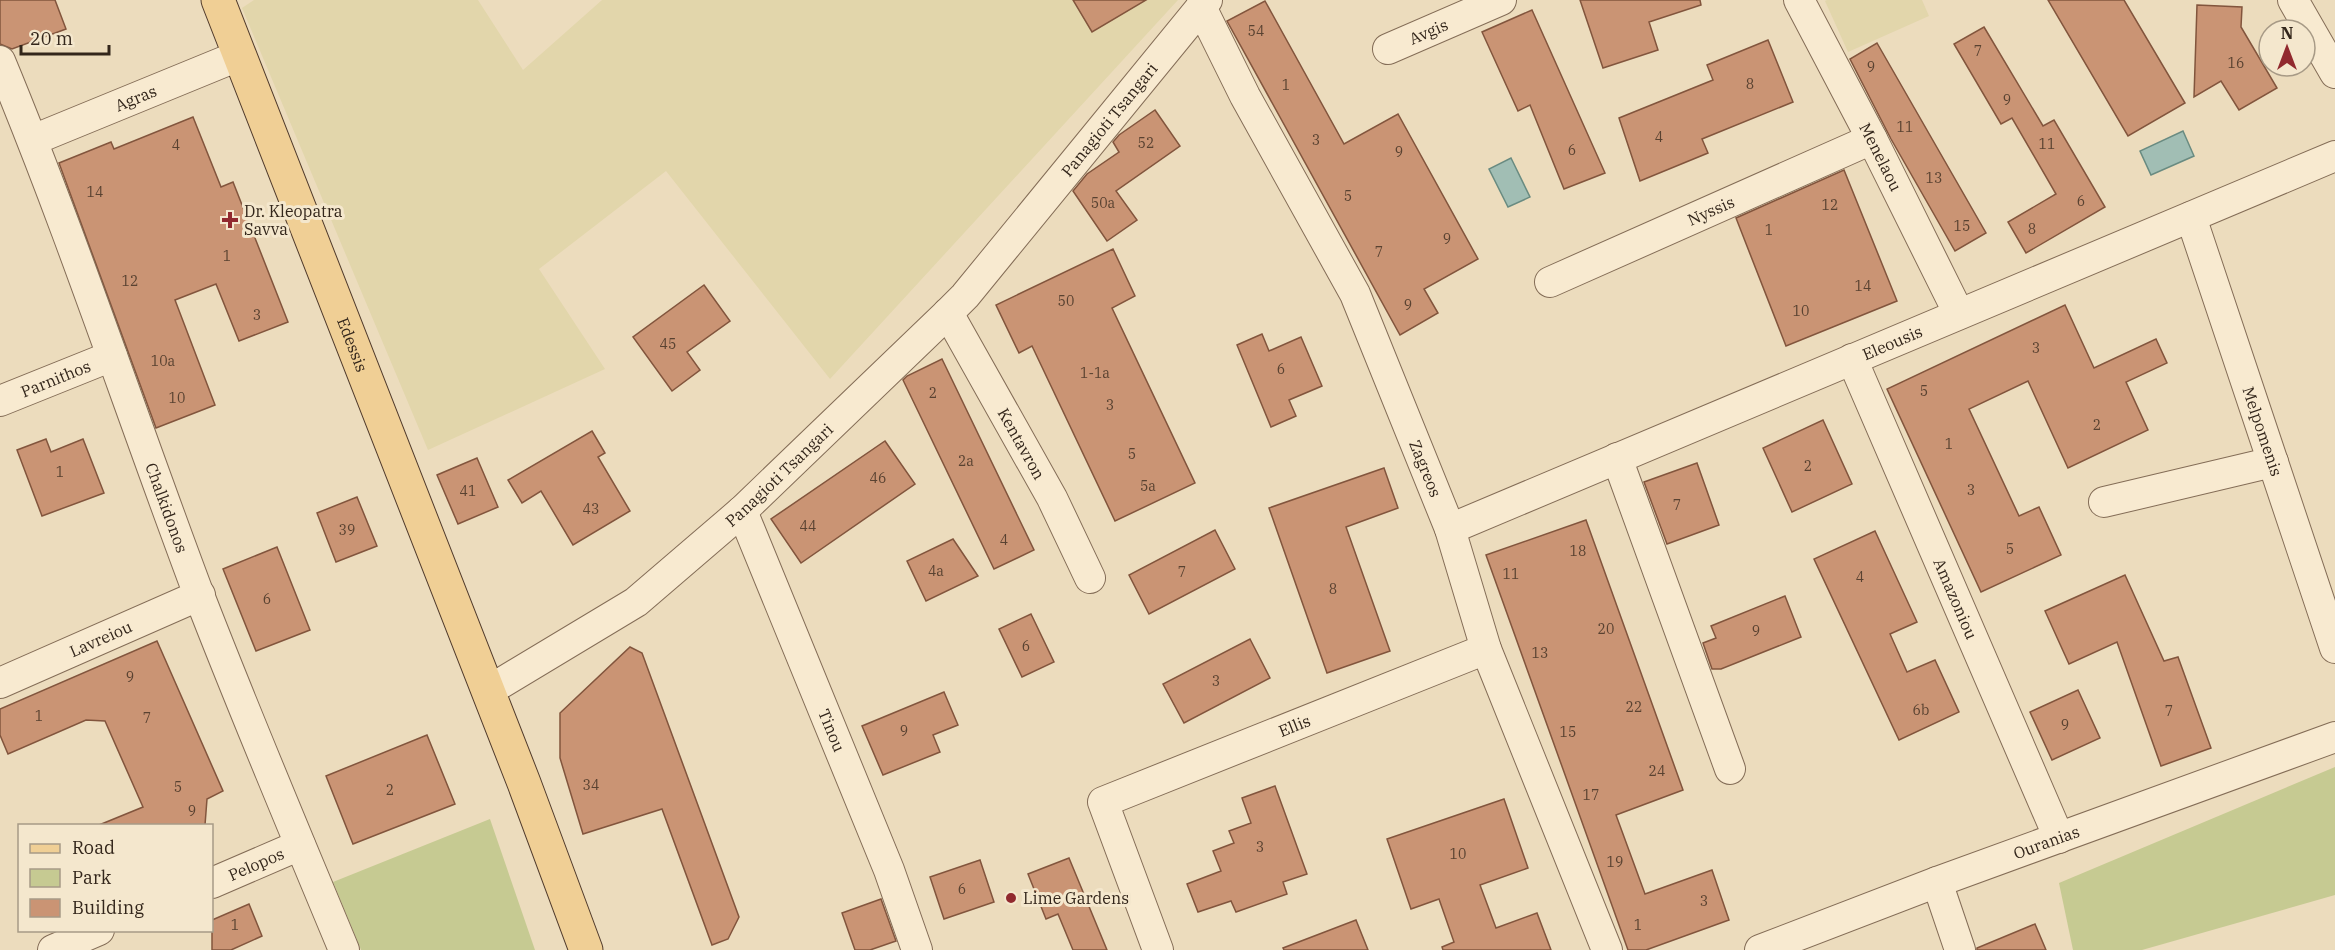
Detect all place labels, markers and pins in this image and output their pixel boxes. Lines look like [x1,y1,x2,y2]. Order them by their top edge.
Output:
place label: Dr. Kleopatra Savva [244,201,343,239]
marker: Dr. Kleopatra Savva [221,211,239,229]
place label: Lime Gardens [1023,888,1129,908]
marker: Lime Gardens [1004,891,1018,905]

